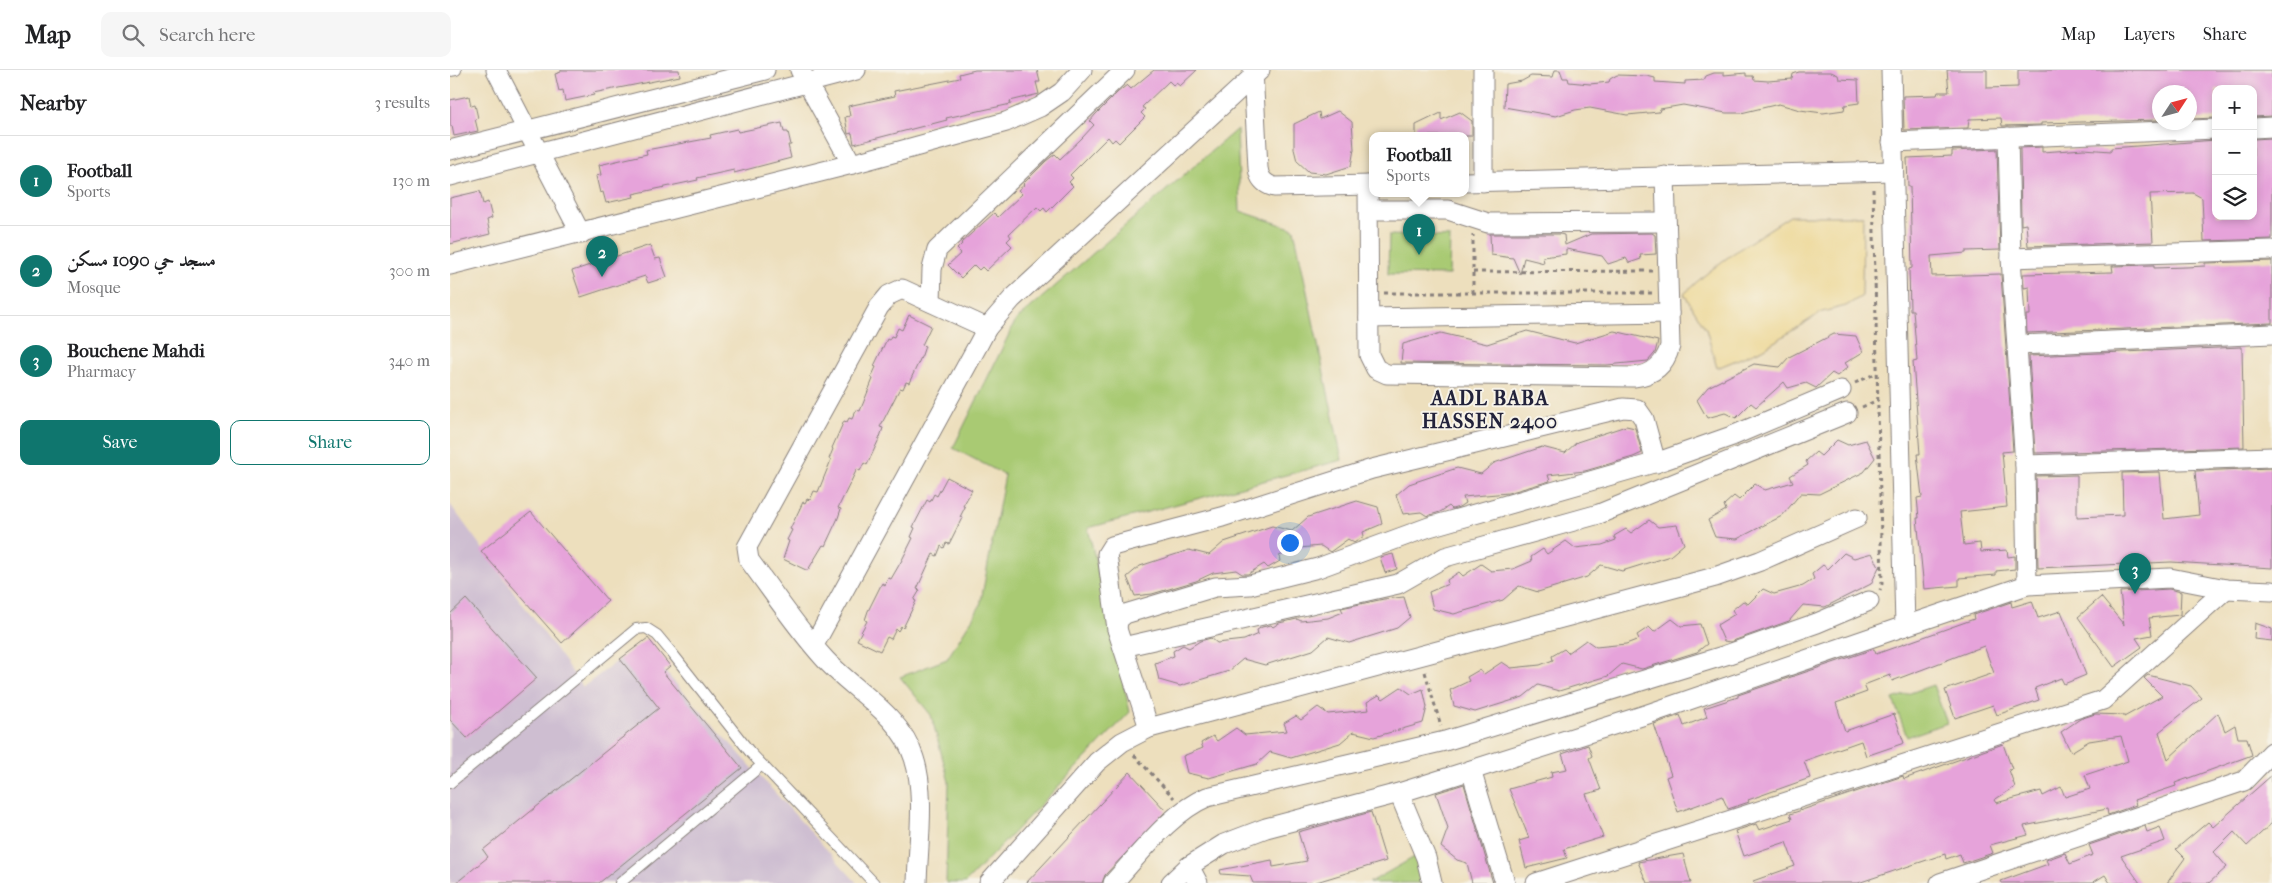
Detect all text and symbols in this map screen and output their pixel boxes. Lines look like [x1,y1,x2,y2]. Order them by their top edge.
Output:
search box [101,12,451,57]
text: Map [25,21,71,49]
icon: search [119,21,147,49]
text: Search here [159,24,255,46]
text: Map [2061,24,2095,45]
text: Layers [2123,24,2175,45]
text: Share [2203,24,2247,45]
north arrow [2152,85,2197,130]
map controls [2212,85,2257,220]
button: + [2212,85,2257,130]
text: Nearby [20,91,86,115]
text: 3 results [374,93,430,112]
button: − [2212,130,2257,175]
popup [1369,132,1469,197]
text: Football [1386,144,1452,166]
text: Football [67,160,132,182]
text: Sports [1386,166,1430,185]
text: 1 [33,171,39,190]
text: 130 m [392,171,430,190]
button: layers [2212,175,2257,220]
text: Sports [67,182,110,201]
pin: 1 [1403,214,1435,255]
pin: 2 [586,236,618,277]
text: مسجد حي 1090 مسكن [67,249,216,271]
text: 2 [32,261,40,280]
text: 300 m [389,261,430,280]
text: Mosque [67,278,121,297]
text: Bouchene Mahdi [67,340,205,362]
text: 3 [33,351,39,370]
text: 340 m [388,351,430,370]
text: Pharmacy [67,362,136,381]
district label: AADL BABA HASSEN 2400 [1422,387,1558,434]
button: Save [20,420,220,465]
button: Share [230,420,430,465]
your location [1277,530,1303,556]
pin: 3 [2119,553,2151,594]

